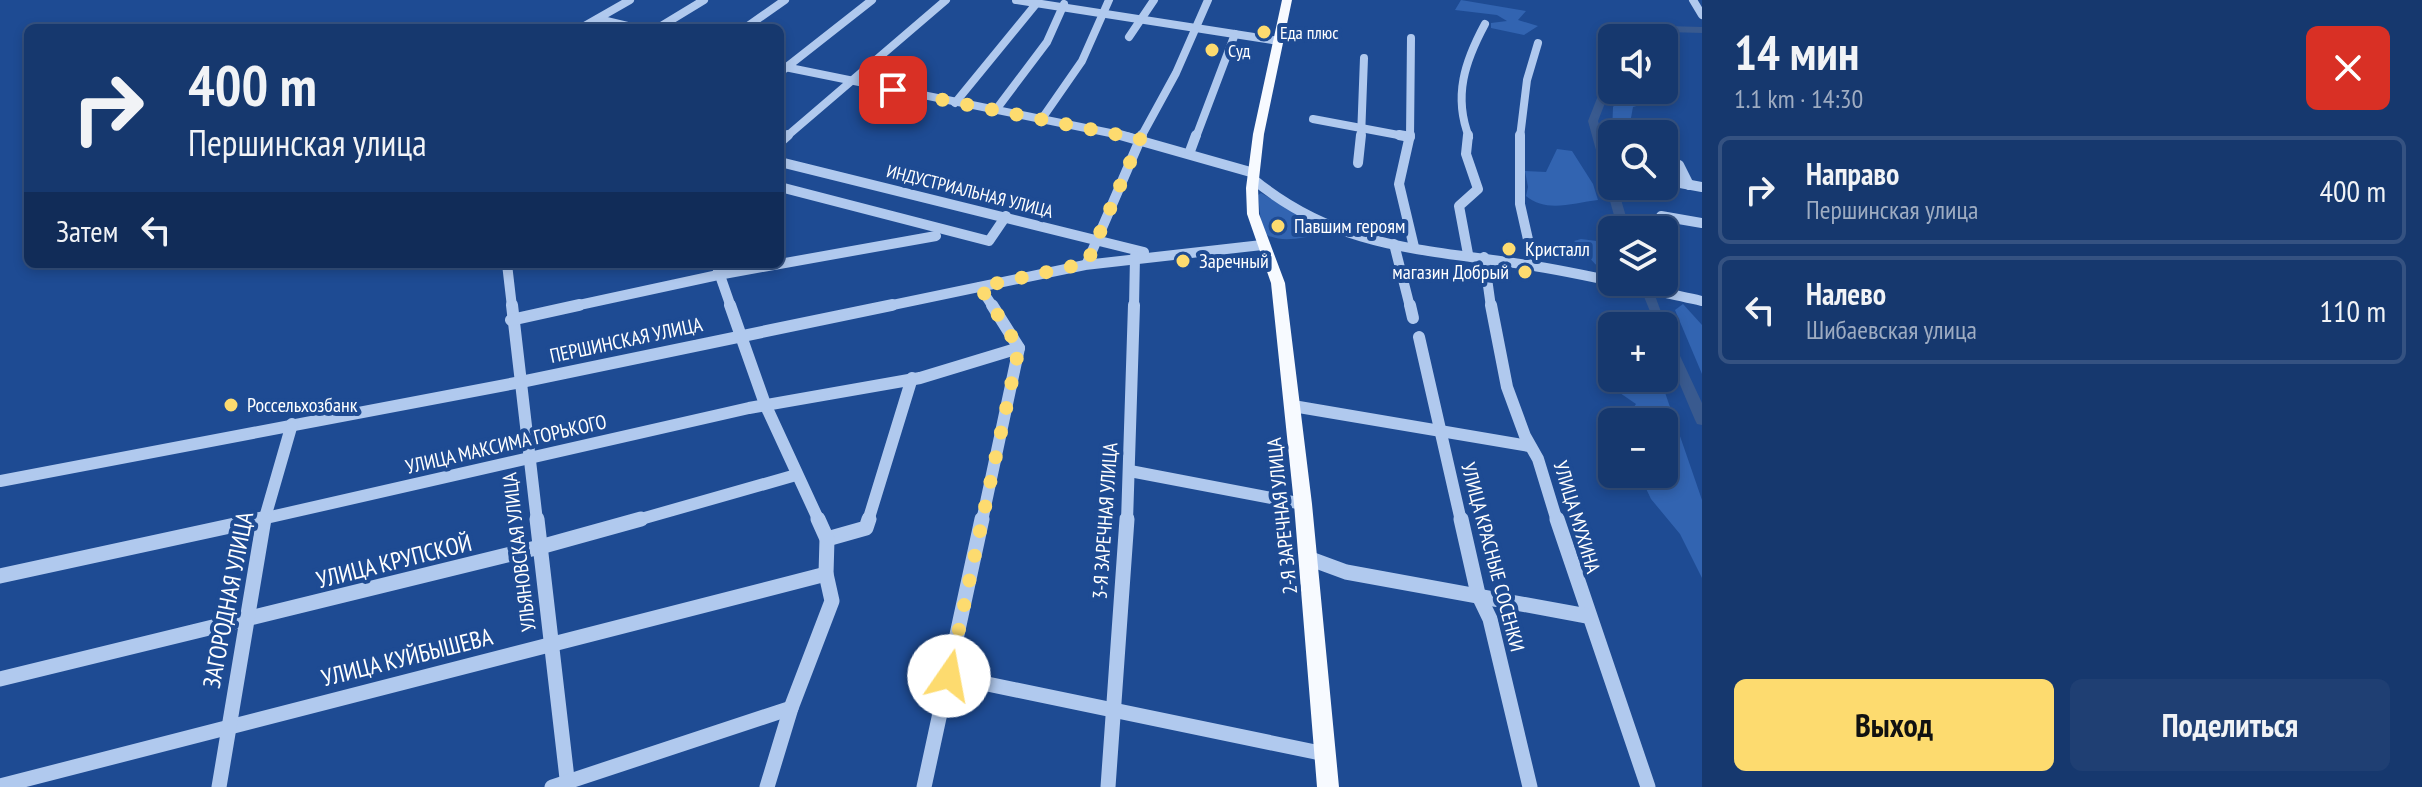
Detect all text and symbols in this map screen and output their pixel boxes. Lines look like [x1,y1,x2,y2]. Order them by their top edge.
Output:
place label: Еда плюс [1280,21,1339,44]
text: 14 мин [1734,21,1859,83]
marker: Еда плюс [1255,23,1273,41]
map controls [1598,24,1678,488]
button: sound [1598,24,1678,104]
button: close [2306,26,2390,110]
place label: Суд [1228,39,1251,62]
marker: Суд [1203,41,1221,59]
text: 400 m [188,49,317,121]
icon: right [56,56,160,160]
pin [859,56,927,124]
icon: arrive [871,68,915,112]
text: 1.1 km · 14:30 [1734,82,1863,115]
text: Першинская улица [188,119,427,166]
button: search [1598,120,1678,200]
text: Направо [1806,154,1899,193]
street label: ИНДУСТРИАЛЬНАЯ УЛИЦА [884,159,1056,223]
icon: right [1738,168,1782,212]
text: 400 m [2320,171,2386,210]
text: Першинская улица [1806,193,1978,226]
icon: left [134,208,178,252]
text: Затем [56,211,118,250]
place label: Павшим героям [1294,213,1405,239]
button: layers [1598,216,1678,296]
marker: Павшим героям [1269,217,1287,235]
place label: Кристалл [1525,236,1590,262]
marker: Кристалл [1500,240,1518,258]
place label: Заречный [1199,248,1269,274]
marker: Заречный [1174,252,1192,270]
place label: магазин Добрый [1392,259,1509,285]
marker: магазин Добрый [1516,263,1534,281]
text: Налево [1806,274,1886,313]
icon: left [1738,288,1782,332]
text: 110 m [2320,291,2386,330]
street label: ПЕРШИНСКАЯ УЛИЦА [547,311,705,369]
button: + [1598,312,1678,392]
text: Шибаевская улица [1806,313,1977,346]
place label: Россельхозбанк [247,392,358,418]
marker: Россельхозбанк [222,396,240,414]
street label: УЛИЦА МАКСИМА ГОРЬКОГО [403,408,609,480]
button: − [1598,408,1678,488]
street label: 2-Я ЗАРЕЧНАЯ УЛИЦА [1261,436,1303,595]
street label: 3-Я ЗАРЕЧНАЯ УЛИЦА [1087,441,1123,600]
street label: УЛИЦА МУХИНА [1548,458,1607,577]
street label: УЛИЦА КРАСНЫЕ СОСЕНКИ [1455,460,1531,654]
street label: УЛЬЯНОВСКАЯ УЛИЦА [496,471,542,633]
street label: ЗАГОРОДНАЯ УЛИЦА [196,508,260,691]
street label: УЛИЦА КРУПСКОЙ [313,527,475,595]
street label: УЛИЦА КУЙБЫШЕВА [318,621,496,693]
position arrow [907,634,991,718]
button: Выход [1734,679,2054,771]
button: Поделиться [2070,679,2390,771]

